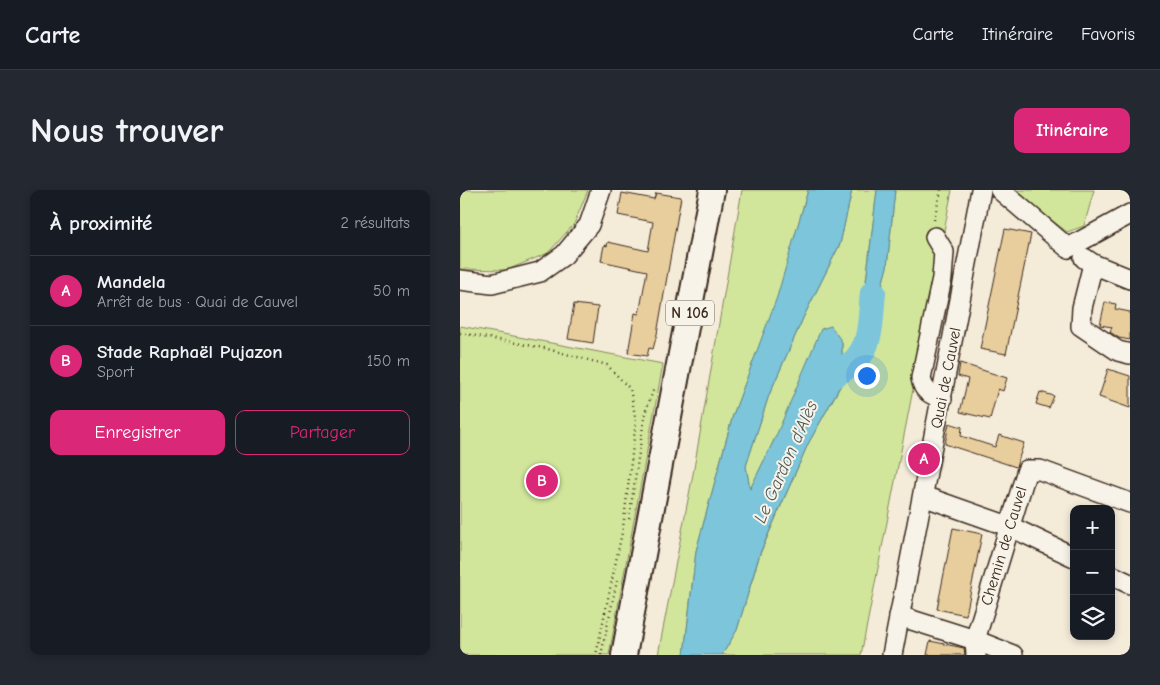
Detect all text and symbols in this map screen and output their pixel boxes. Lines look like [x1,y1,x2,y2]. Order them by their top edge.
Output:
text: Carte [25,21,80,49]
text: Carte [913,24,954,45]
text: Itinéraire [982,24,1053,45]
text: Favoris [1081,24,1135,45]
button: Itinéraire [1014,108,1130,153]
text: Nous trouver [30,110,223,151]
text: À proximité [50,211,152,235]
text: 2 résultats [340,214,410,232]
text: Mandela [97,271,166,293]
text: A [62,282,70,300]
text: 50 m [373,282,410,300]
text: Arrêt de bus · Quai de Cauvel [97,293,298,311]
road number: N 106 [666,300,714,326]
street label: Quai de Cauvel [927,326,965,430]
text: Stade Raphaël Pujazon [97,341,283,363]
text: B [61,352,71,370]
text: 150 m [367,352,410,370]
text: Sport [97,363,134,381]
your location [854,363,880,389]
water label: Le Gardon d'Alès [750,397,823,526]
button: Enregistrer [50,410,225,455]
button: Partager [235,410,410,455]
pin: A [908,440,940,478]
pin: B [526,462,558,500]
street label: Chemin de Cauvel [977,484,1031,608]
map controls [1070,505,1115,640]
button: + [1070,505,1115,550]
button: − [1070,550,1115,595]
button: layers [1070,595,1115,640]

